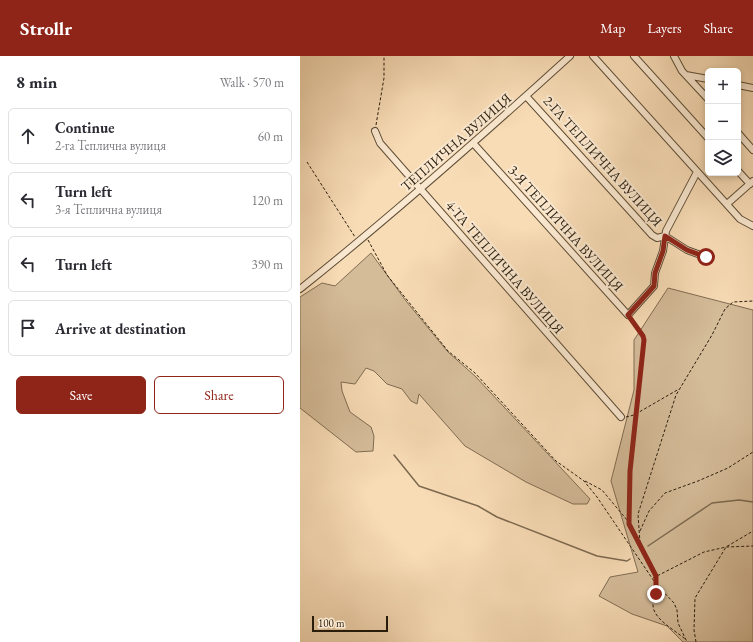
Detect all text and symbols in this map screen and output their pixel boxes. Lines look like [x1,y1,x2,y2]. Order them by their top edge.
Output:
text: Strollr [20,16,72,41]
text: Map [600,19,625,37]
text: Layers [647,19,682,37]
text: Share [704,19,733,37]
map controls [705,68,741,176]
button: + [705,68,741,104]
text: 8 min [16,71,57,93]
text: Walk · 570 m [220,74,284,91]
street label: ТЕПЛИЧНА ВУЛИЦЯ [397,89,515,195]
street label: 2-ГА ТЕПЛИЧНА ВУЛИЦЯ [539,92,667,231]
button: − [705,104,741,140]
text: Continue [55,118,115,137]
icon: ahead [17,125,39,147]
text: 60 m [258,128,283,145]
text: 2-га Теплична вулиця [55,137,166,154]
button: layers [705,140,741,176]
street label: 3-Я ТЕПЛИЧНА ВУЛИЦЯ [505,161,628,295]
text: Turn left [55,182,112,201]
icon: left [17,189,39,211]
text: 120 m [252,192,283,209]
street label: 4-ТА ТЕПЛИЧНА ВУЛИЦЯ [442,196,568,338]
text: 3-я Теплична вулиця [55,201,162,218]
route start [697,248,715,266]
icon: left [17,253,39,275]
text: Turn left [55,255,112,274]
text: 390 m [252,256,283,273]
icon: arrive [17,317,39,339]
text: Arrive at destination [55,319,186,338]
button: Save [16,376,146,414]
button: Share [154,376,284,414]
route end [647,585,665,603]
scale bar [312,614,388,633]
text: 100 m [318,616,345,630]

